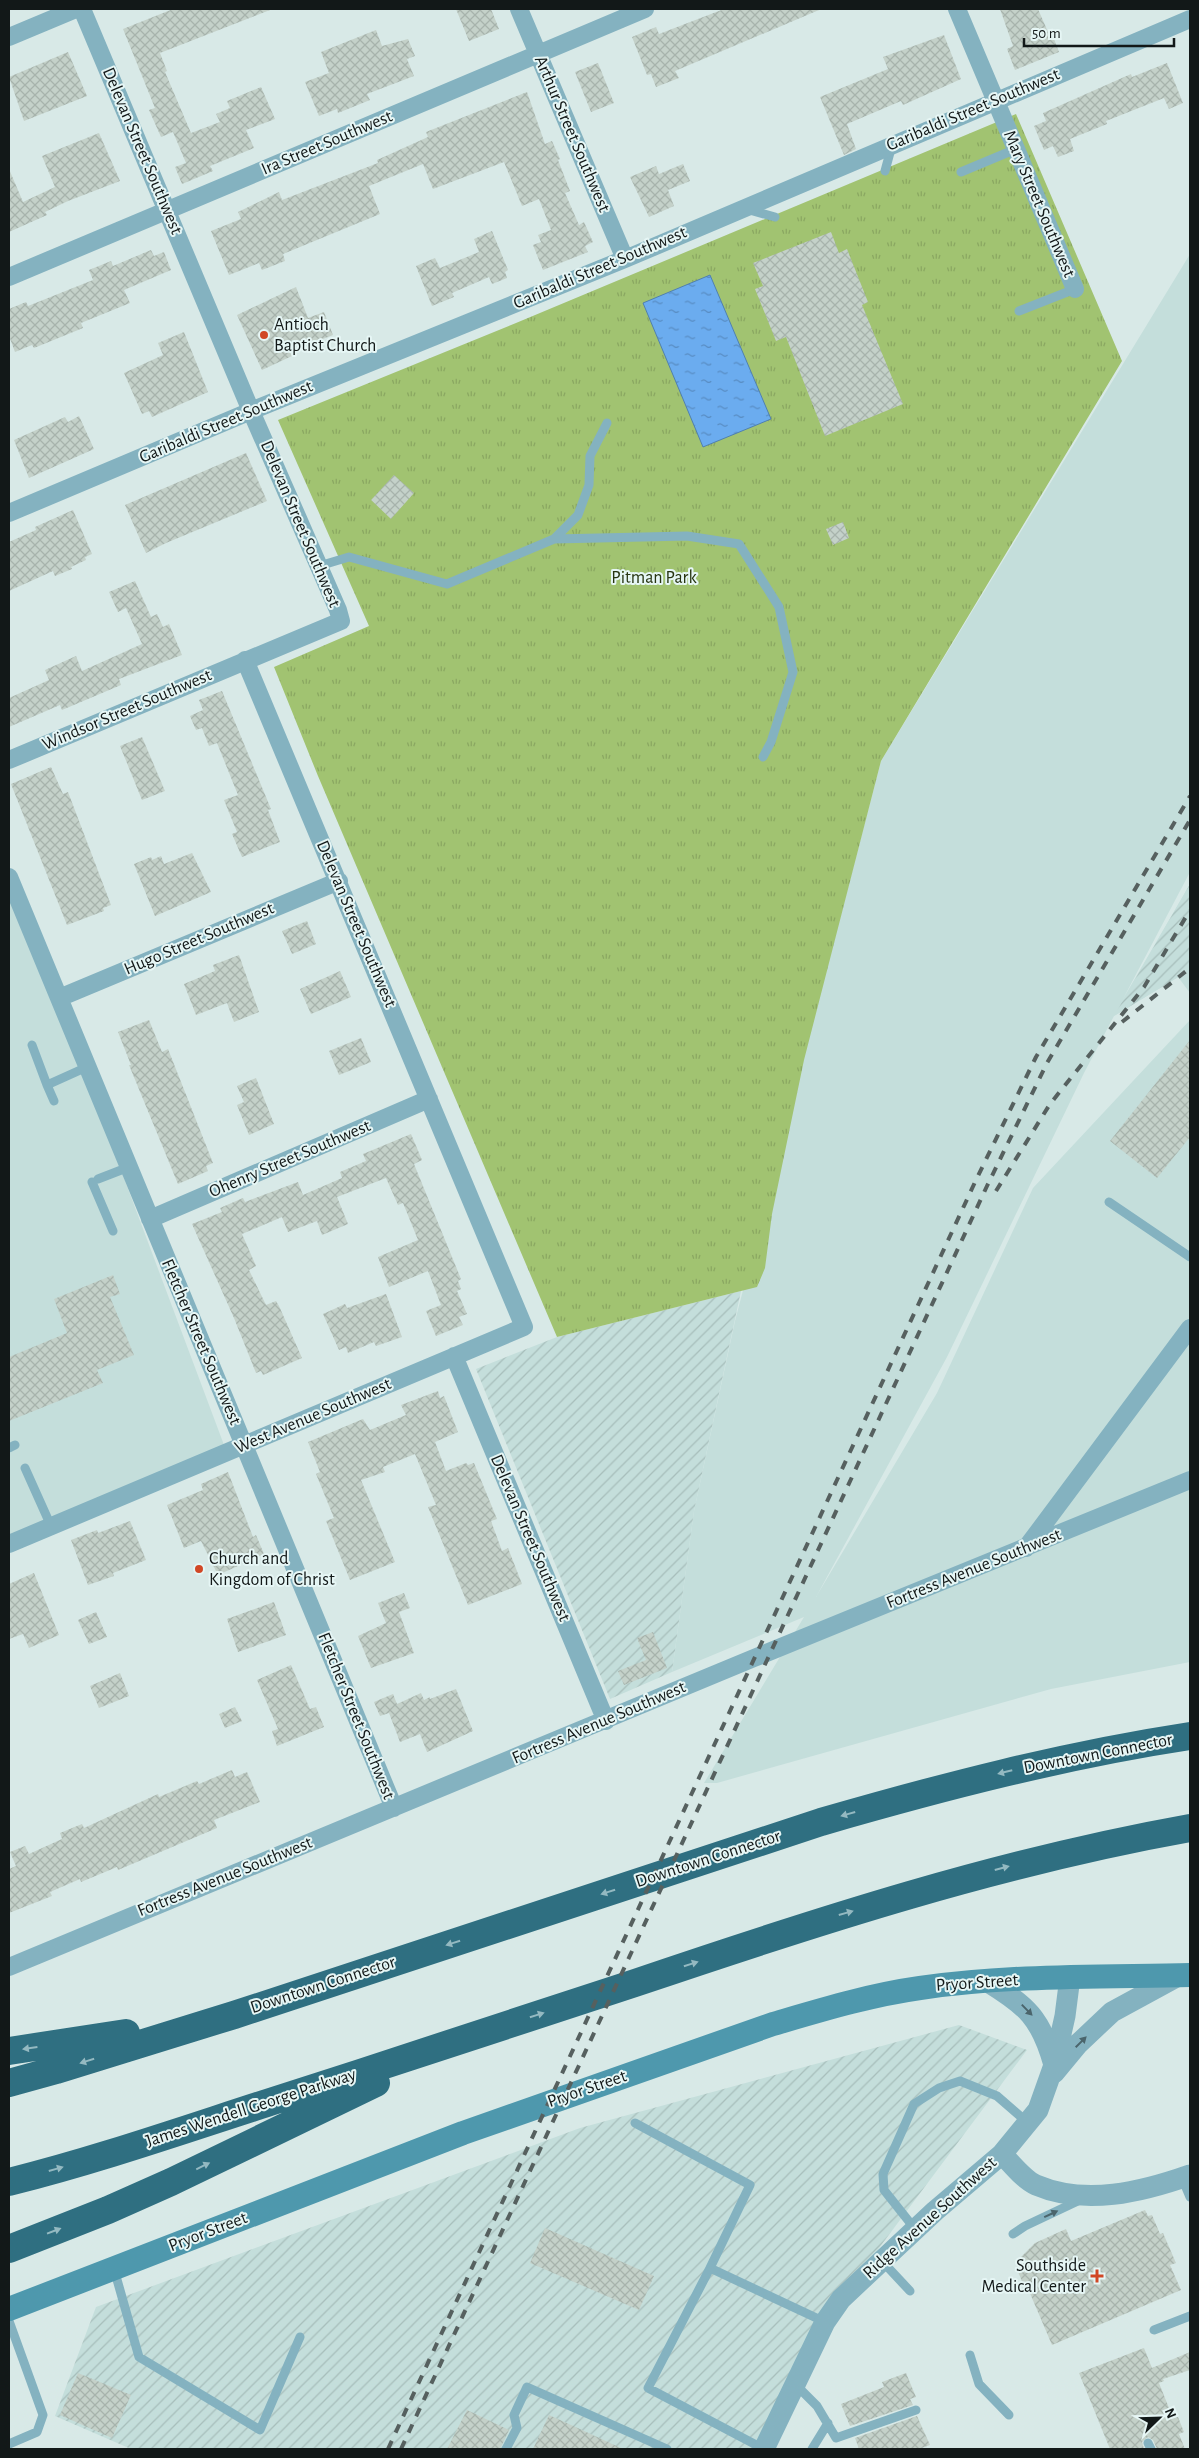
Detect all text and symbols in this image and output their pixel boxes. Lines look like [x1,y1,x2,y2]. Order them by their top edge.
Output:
scale bar [1024,15,1174,47]
text: 50 m [1032,26,1061,41]
street label: Arthur Street Southwest [531,53,613,215]
street label: Delevan Street Southwest [99,65,185,237]
street label: Garibaldi Street Southwest [884,65,1063,155]
street label: Ira Street Southwest [259,107,395,179]
street label: Mary Street Southwest [1000,128,1078,280]
street label: Garibaldi Street Southwest [511,223,690,313]
place label: Antioch Baptist Church [274,316,376,355]
marker: Antioch Baptist Church [258,329,270,341]
street label: Garibaldi Street Southwest [137,377,316,467]
street label: Delevan Street Southwest [257,438,343,610]
park label: Pitman Park [611,569,697,587]
street label: Windsor Street Southwest [40,666,215,754]
street label: Delevan Street Southwest [313,838,399,1010]
street label: Hugo Street Southwest [122,899,277,979]
street label: Ohenry Street Southwest [207,1117,374,1201]
street label: Fletcher Street Southwest [158,1256,244,1428]
street label: West Avenue Southwest [232,1375,394,1457]
street label: Delevan Street Southwest [487,1452,573,1624]
street label: Fortress Avenue Southwest [884,1526,1064,1612]
place label: Church and Kingdom of Christ [209,1550,335,1589]
marker: Church and Kingdom of Christ [193,1563,205,1575]
street label: Fletcher Street Southwest [314,1630,398,1802]
street label: Fortress Avenue Southwest [510,1678,689,1768]
street label: Downtown Connector [1022,1731,1174,1777]
one-way arrow [998,1768,1013,1776]
one-way arrow [841,1811,856,1819]
street label: Downtown Connector [633,1827,783,1891]
street label: Fortress Avenue Southwest [135,1834,315,1920]
one-way arrow [995,1864,1010,1872]
one-way arrow [600,1888,615,1896]
one-way arrow [838,1908,853,1916]
one-way arrow [446,1939,461,1947]
street label: Downtown Connector [248,1953,398,2017]
one-way arrow [684,1960,699,1967]
street label: Pryor Street [935,1971,1019,1995]
one-way arrow [1021,2004,1033,2016]
one-way arrow [530,2011,545,2018]
one-way arrow [1075,2036,1087,2048]
one-way arrow [22,2044,38,2052]
one-way arrow [79,2057,94,2065]
street label: James Wendell George Parkway [144,2065,359,2151]
street label: Pryor Street [545,2067,629,2111]
street label: Ridge Avenue Southwest [860,2153,1000,2282]
one-way arrow [196,2162,210,2170]
one-way arrow [48,2165,63,2173]
street label: Pryor Street [166,2209,250,2255]
one-way arrow [1044,2209,1058,2217]
one-way arrow [47,2227,62,2235]
place label: Southside Medical Center [982,2257,1086,2296]
marker: Southside Medical Center [1090,2269,1104,2283]
north arrow [1134,2393,1184,2443]
text: N [1162,2406,1178,2421]

